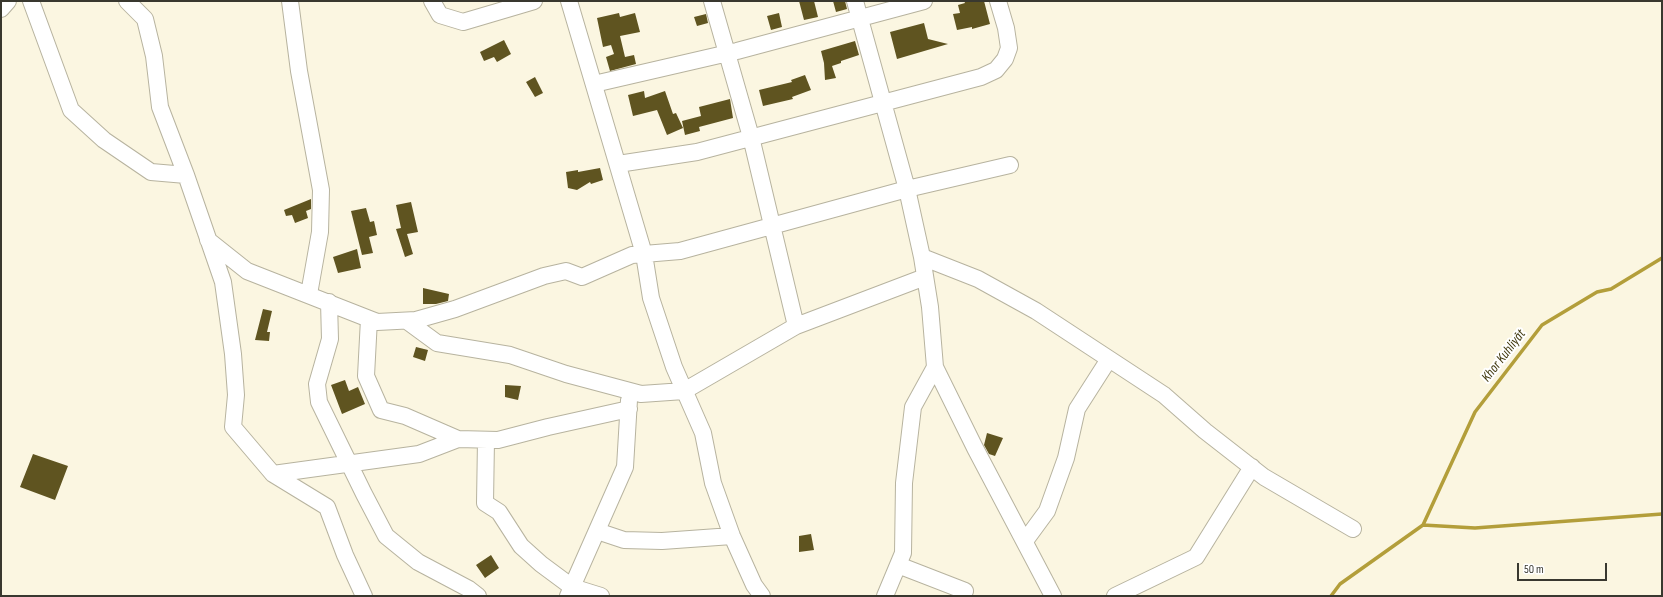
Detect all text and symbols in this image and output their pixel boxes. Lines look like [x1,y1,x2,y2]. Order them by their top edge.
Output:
water label: Khor Kuhliyāt [1478,326,1530,386]
scale bar [1519,555,1609,581]
text: 50 m [1524,562,1544,577]

